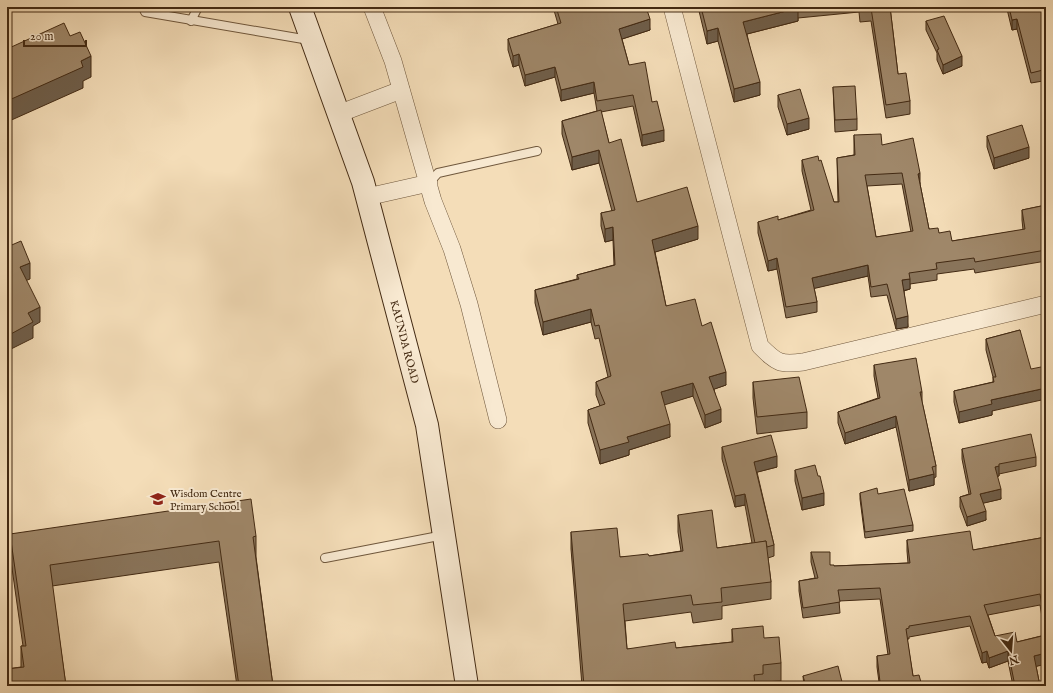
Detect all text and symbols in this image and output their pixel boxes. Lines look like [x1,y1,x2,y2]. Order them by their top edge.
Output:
scale bar [24,22,86,48]
text: 20 m [30,29,53,44]
street label: KAUNDA ROAD [386,299,422,385]
place label: Wisdom Centre Primary School [170,487,242,514]
school or university icon: Wisdom Centre Primary School [149,490,167,508]
north arrow [991,631,1031,671]
text: N [1007,651,1021,668]

